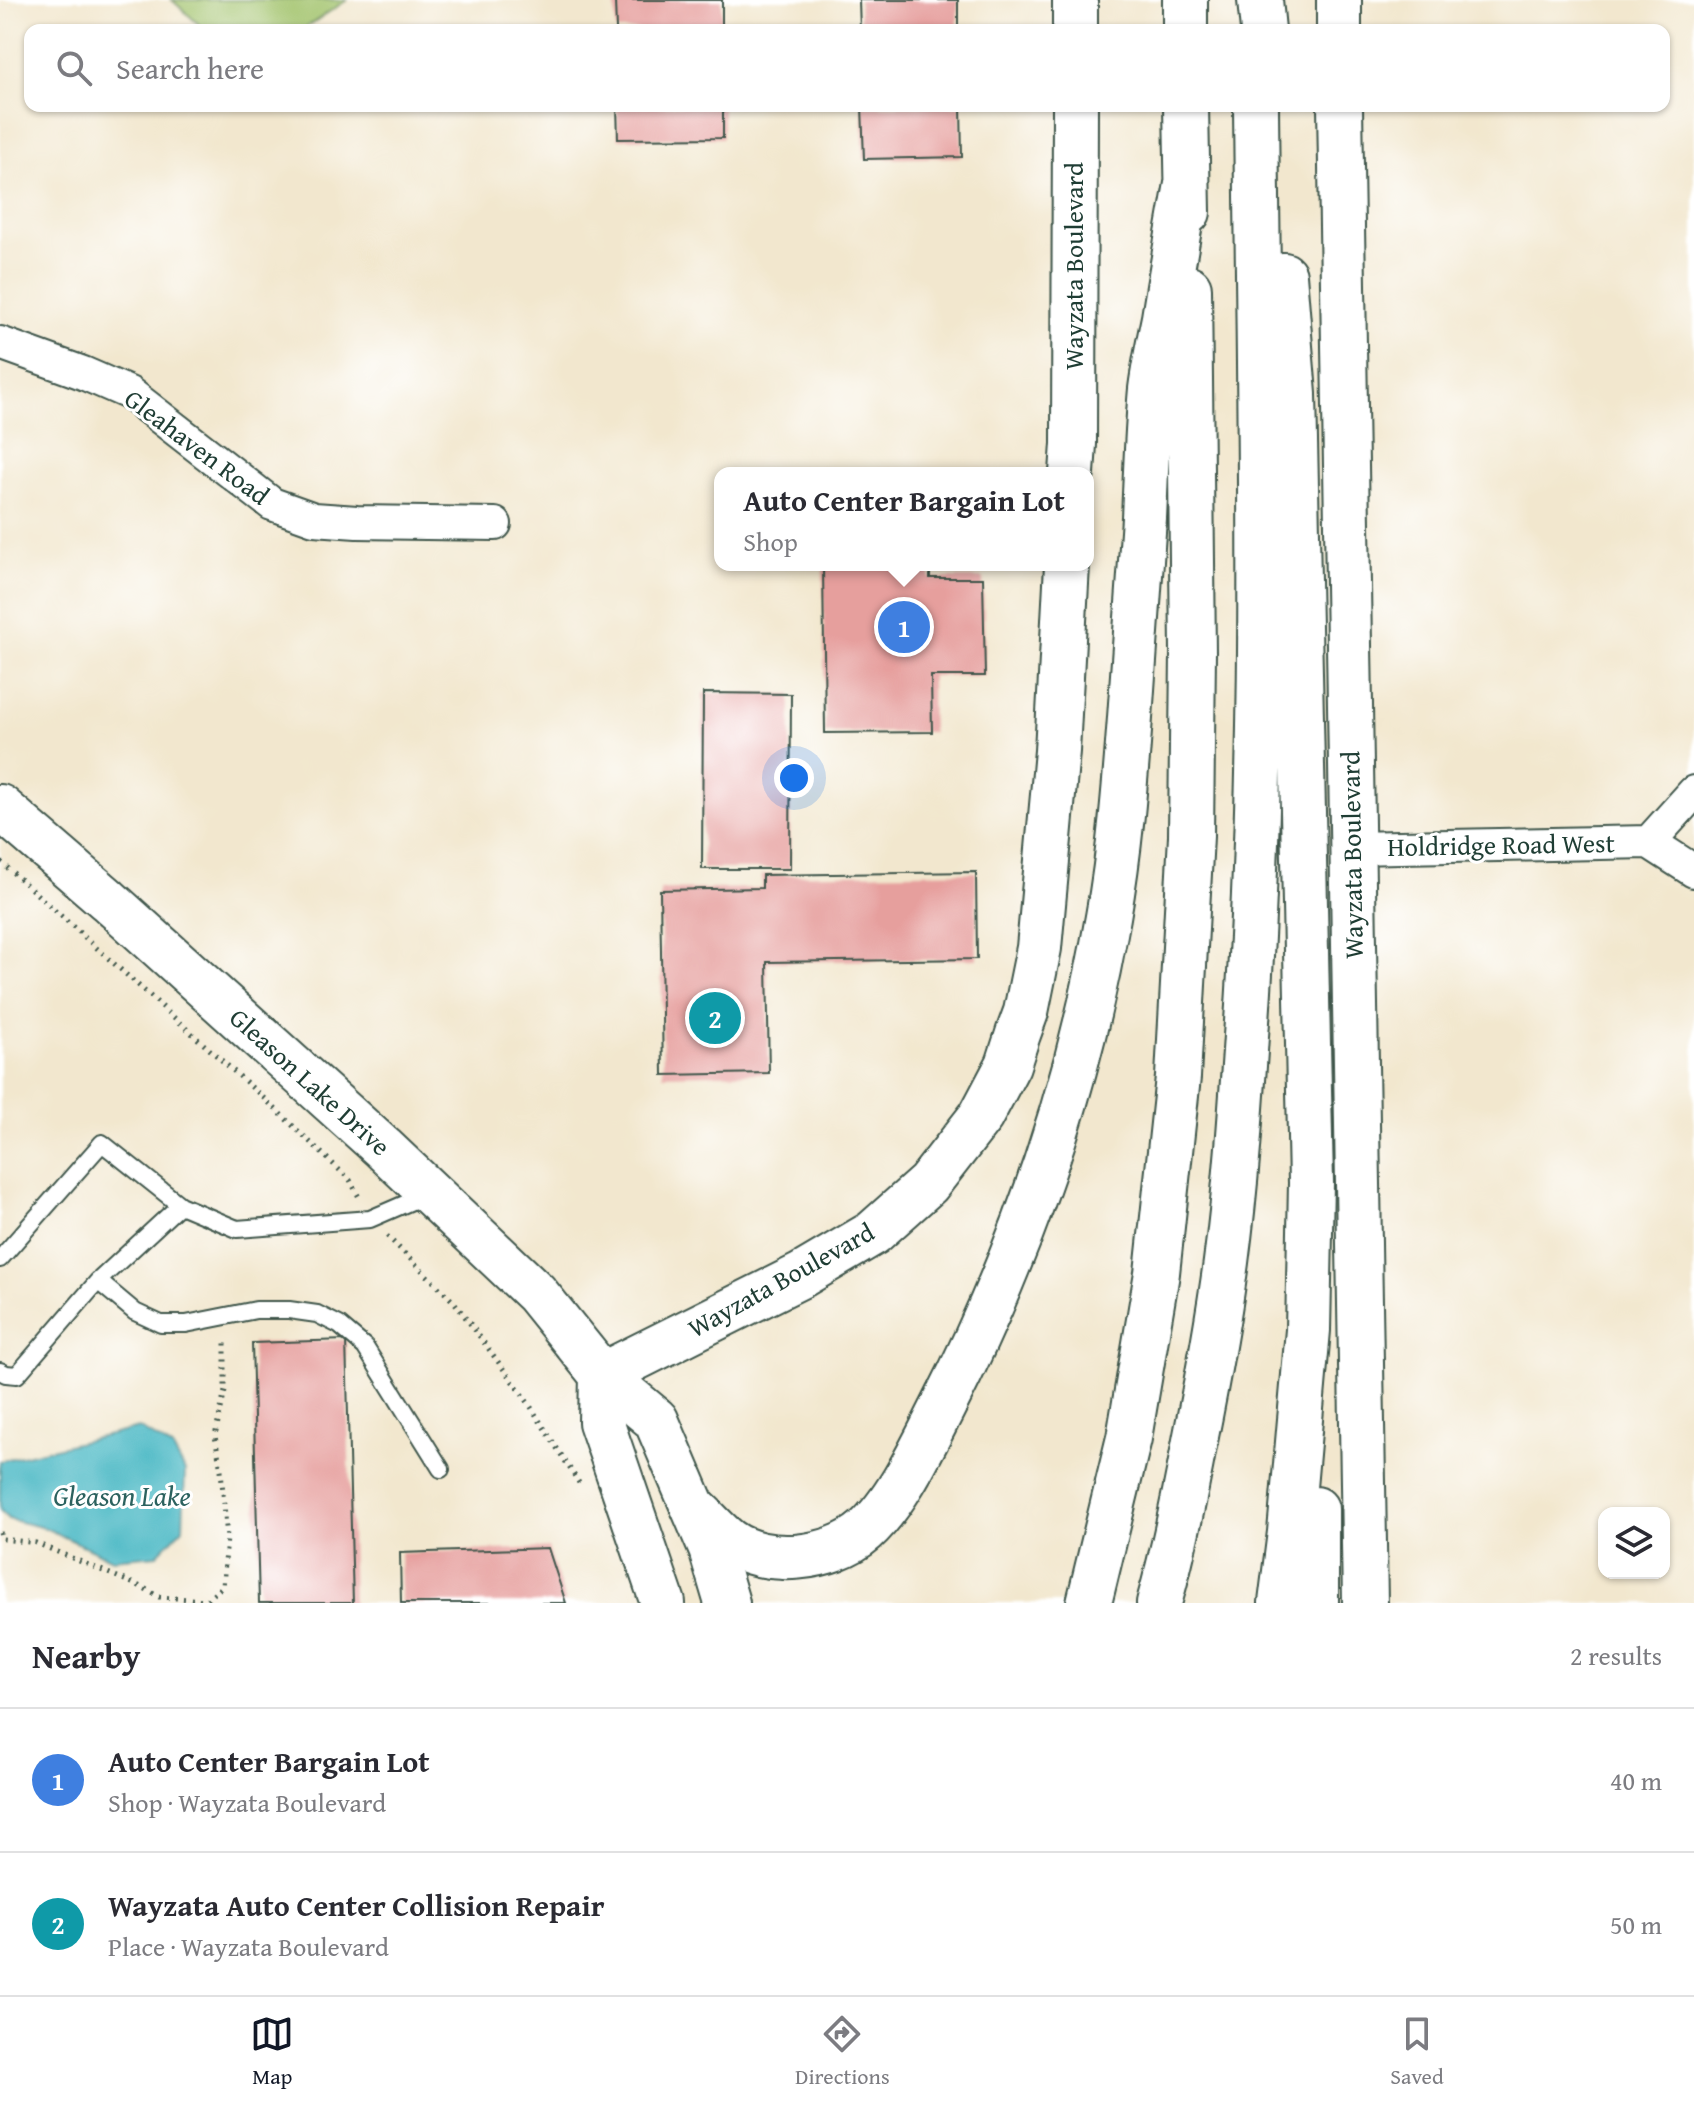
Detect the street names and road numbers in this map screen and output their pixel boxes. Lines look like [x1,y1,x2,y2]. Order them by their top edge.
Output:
street label: Wayzata Boulevard [1054,162,1093,370]
street label: Gleahaven Road [117,379,278,514]
street label: Wayzata Boulevard [1330,751,1373,959]
street label: Holdridge Road West [1387,823,1615,866]
street label: Gleason Lake Drive [221,999,400,1165]
street label: Wayzata Boulevard [680,1212,881,1347]

